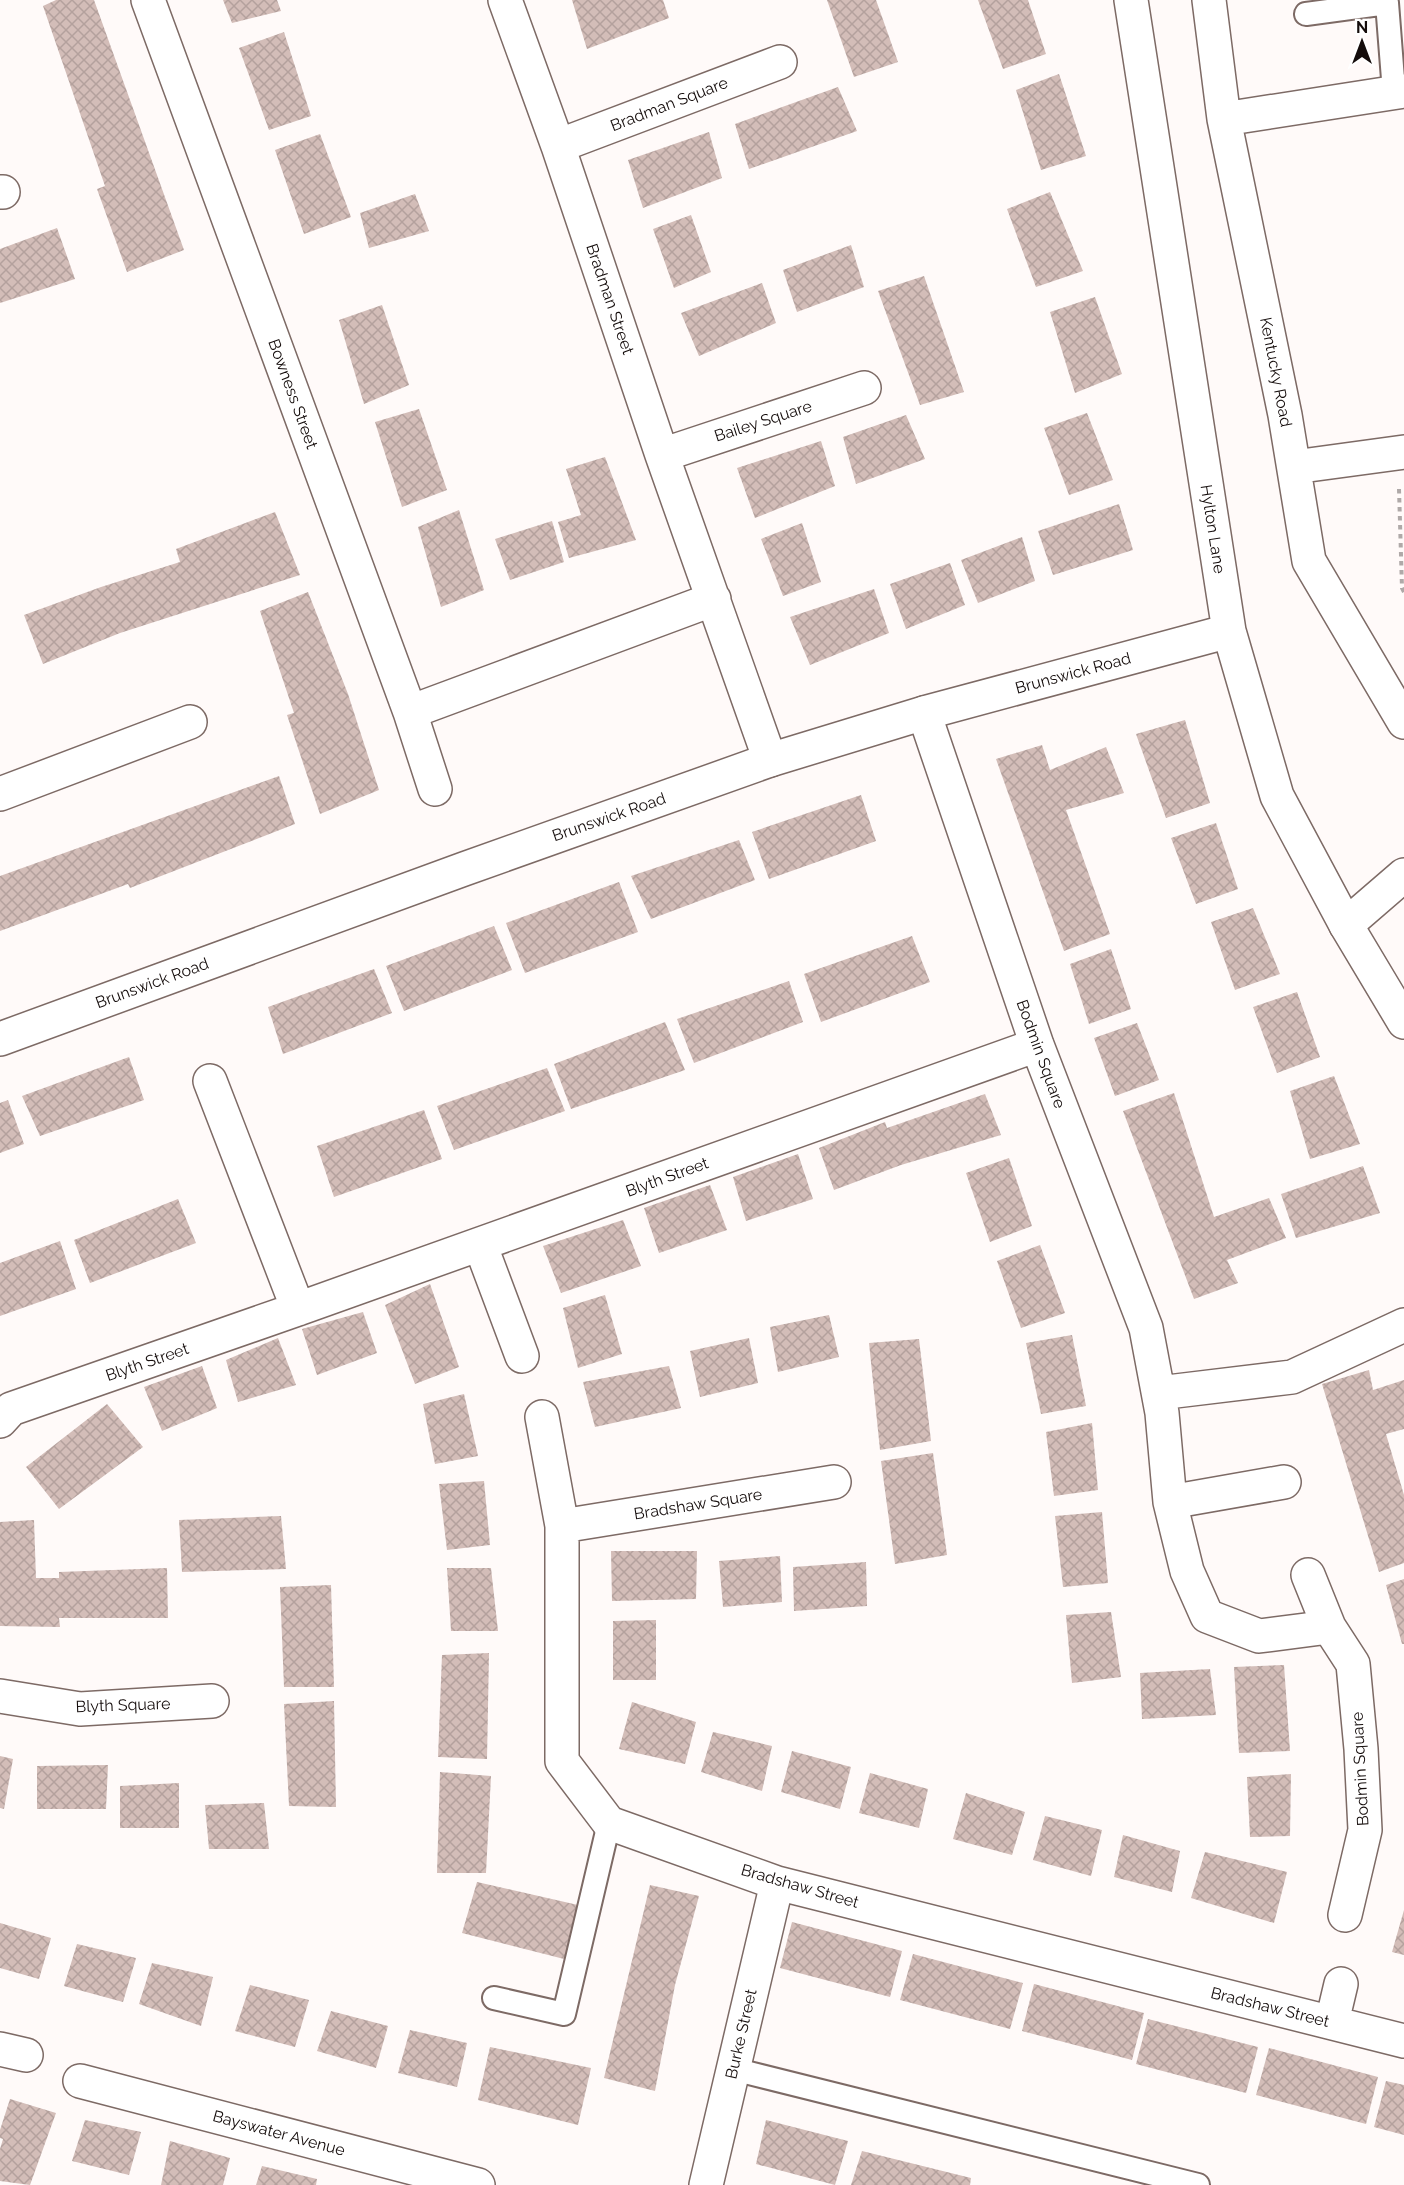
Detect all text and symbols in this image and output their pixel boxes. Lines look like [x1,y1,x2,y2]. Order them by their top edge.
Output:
north arrow [1332,12,1392,72]
text: N [1356,18,1368,37]
street label: Bradman Square [608,73,730,135]
street label: Bradman Street [582,241,638,358]
street label: Kentucky Road [1256,316,1296,428]
street label: Bowness Street [264,336,322,452]
street label: Bailey Square [712,396,814,446]
street label: Hylton Lane [1197,483,1229,575]
street label: Brunswick Road [1013,648,1133,698]
street label: Brunswick Road [550,789,668,845]
street label: Brunswick Road [93,954,211,1012]
street label: Bodmin Square [1013,997,1069,1111]
street label: Blyth Street [623,1153,712,1201]
street label: Blyth Street [103,1339,192,1385]
street label: Bradshaw Square [632,1484,764,1524]
street label: Blyth Square [75,1694,171,1716]
street label: Bodmin Square [1348,1711,1372,1827]
street label: Bradshaw Street [739,1860,862,1912]
street label: Bradshaw Street [1209,1983,1332,2031]
street label: Burke Street [721,1987,761,2081]
street label: Bayswater Avenue [211,2106,347,2160]

